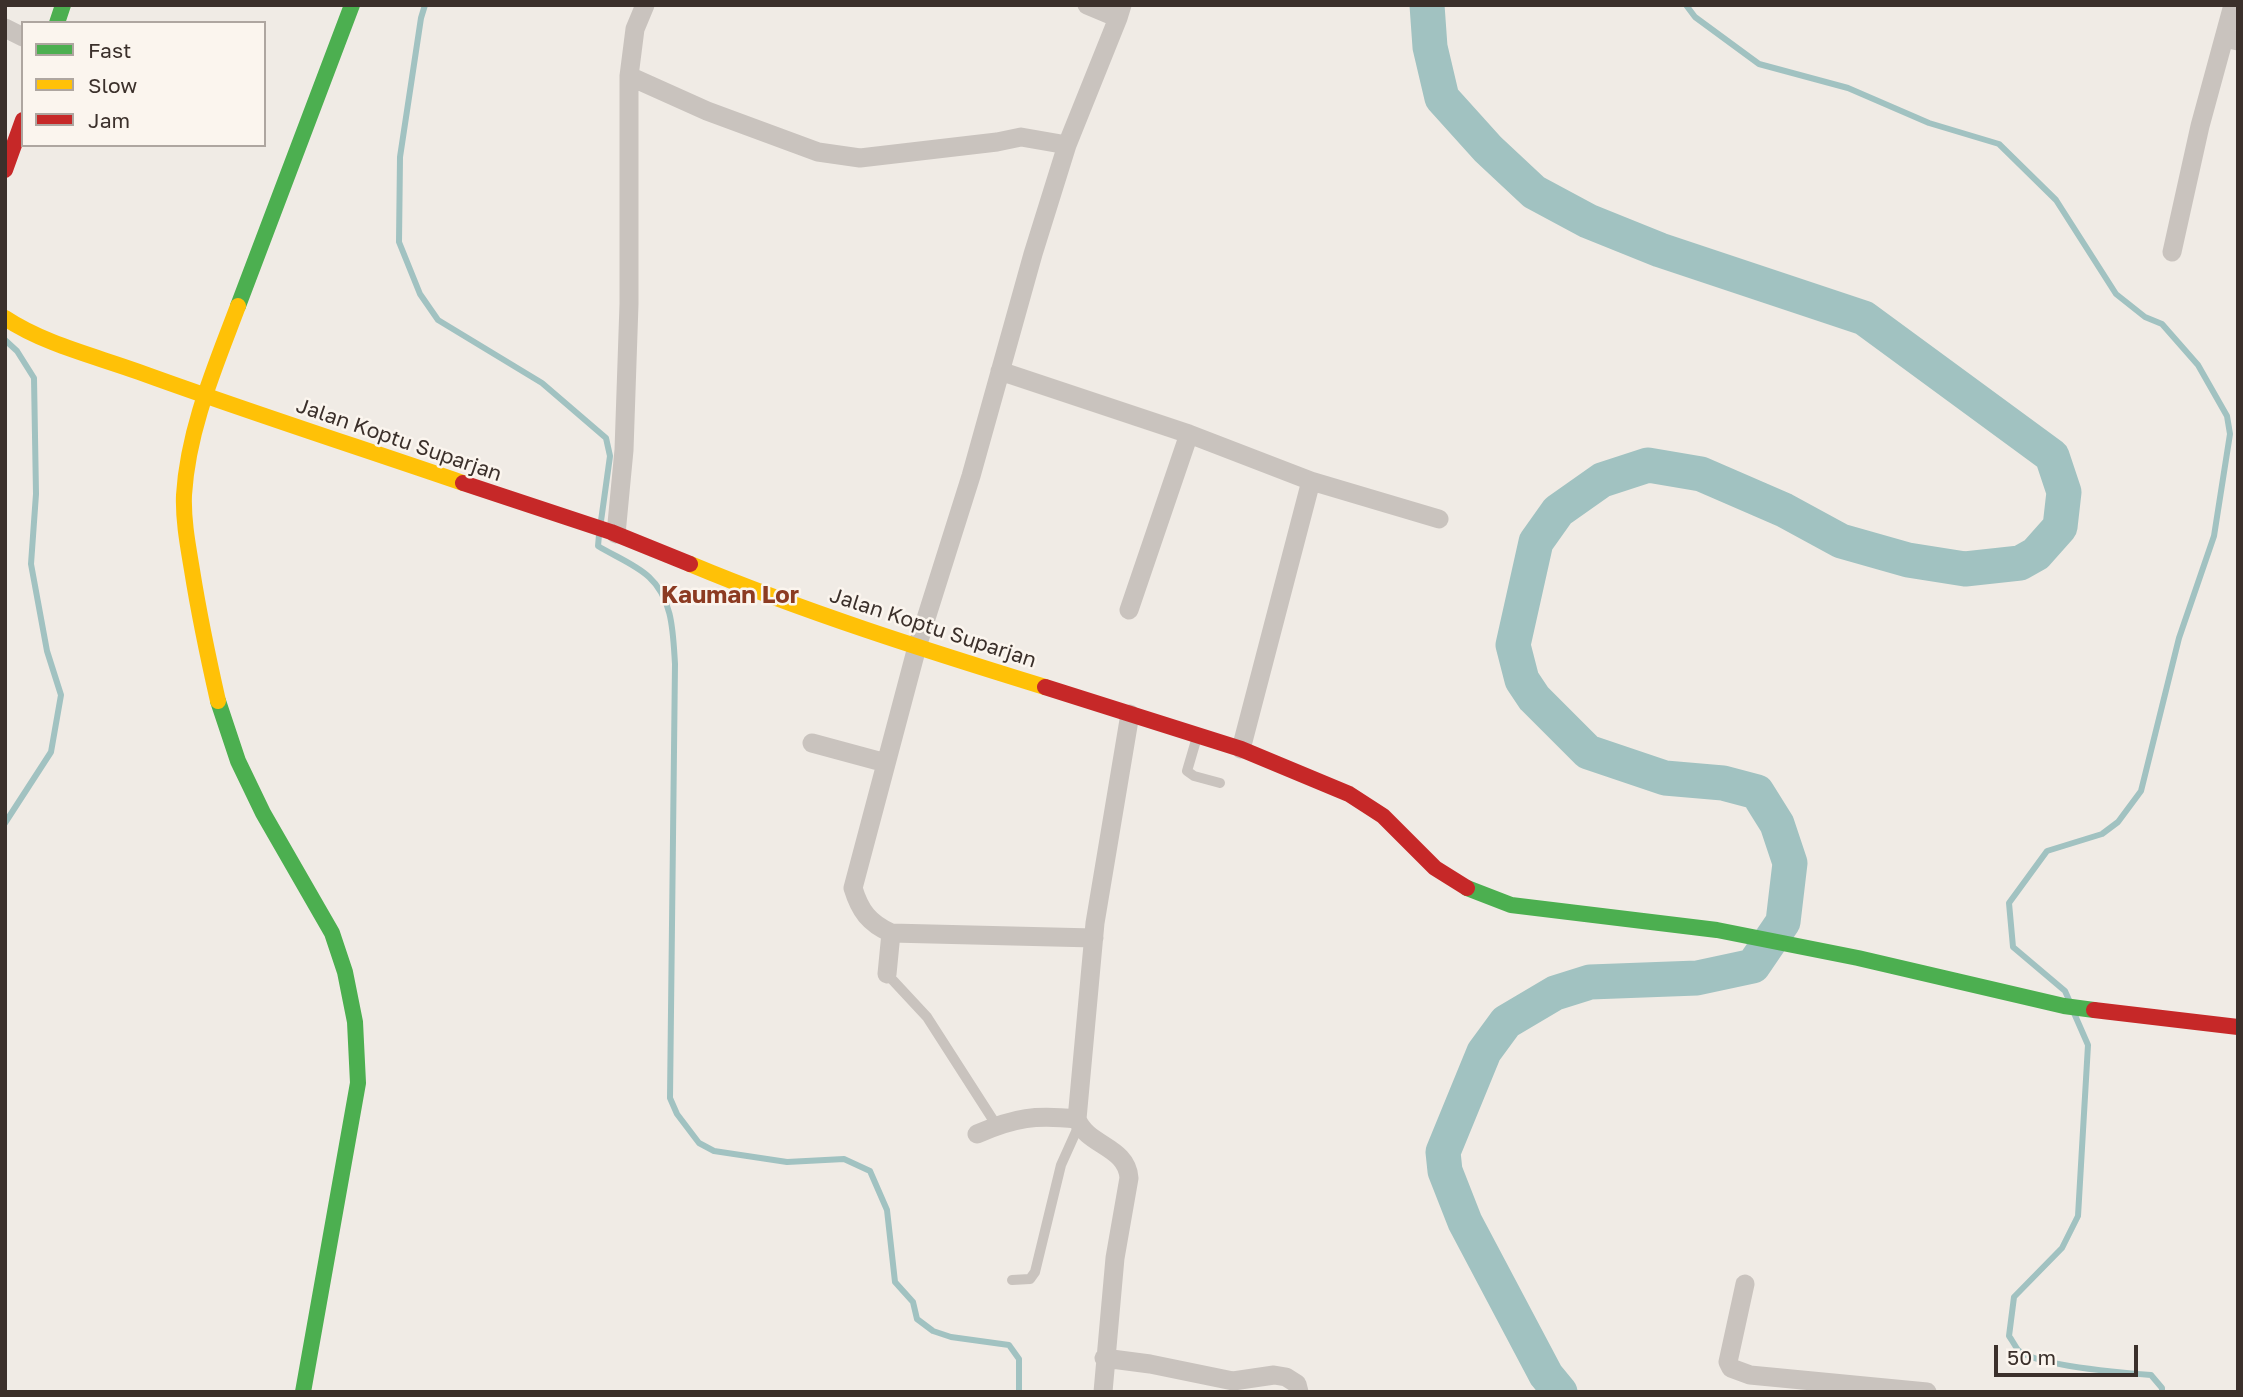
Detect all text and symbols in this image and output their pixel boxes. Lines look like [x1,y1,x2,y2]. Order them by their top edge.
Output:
legend [21,21,266,147]
text: Fast [88,37,131,63]
text: Slow [88,72,137,98]
text: Jam [88,107,130,133]
street label: Jalan Koptu Suparjan [293,393,505,487]
district label: Kauman Lor [661,581,799,609]
street label: Jalan Koptu Suparjan [827,583,1039,673]
scale bar [1998,1330,2142,1374]
text: 50 m [2007,1344,2056,1370]

